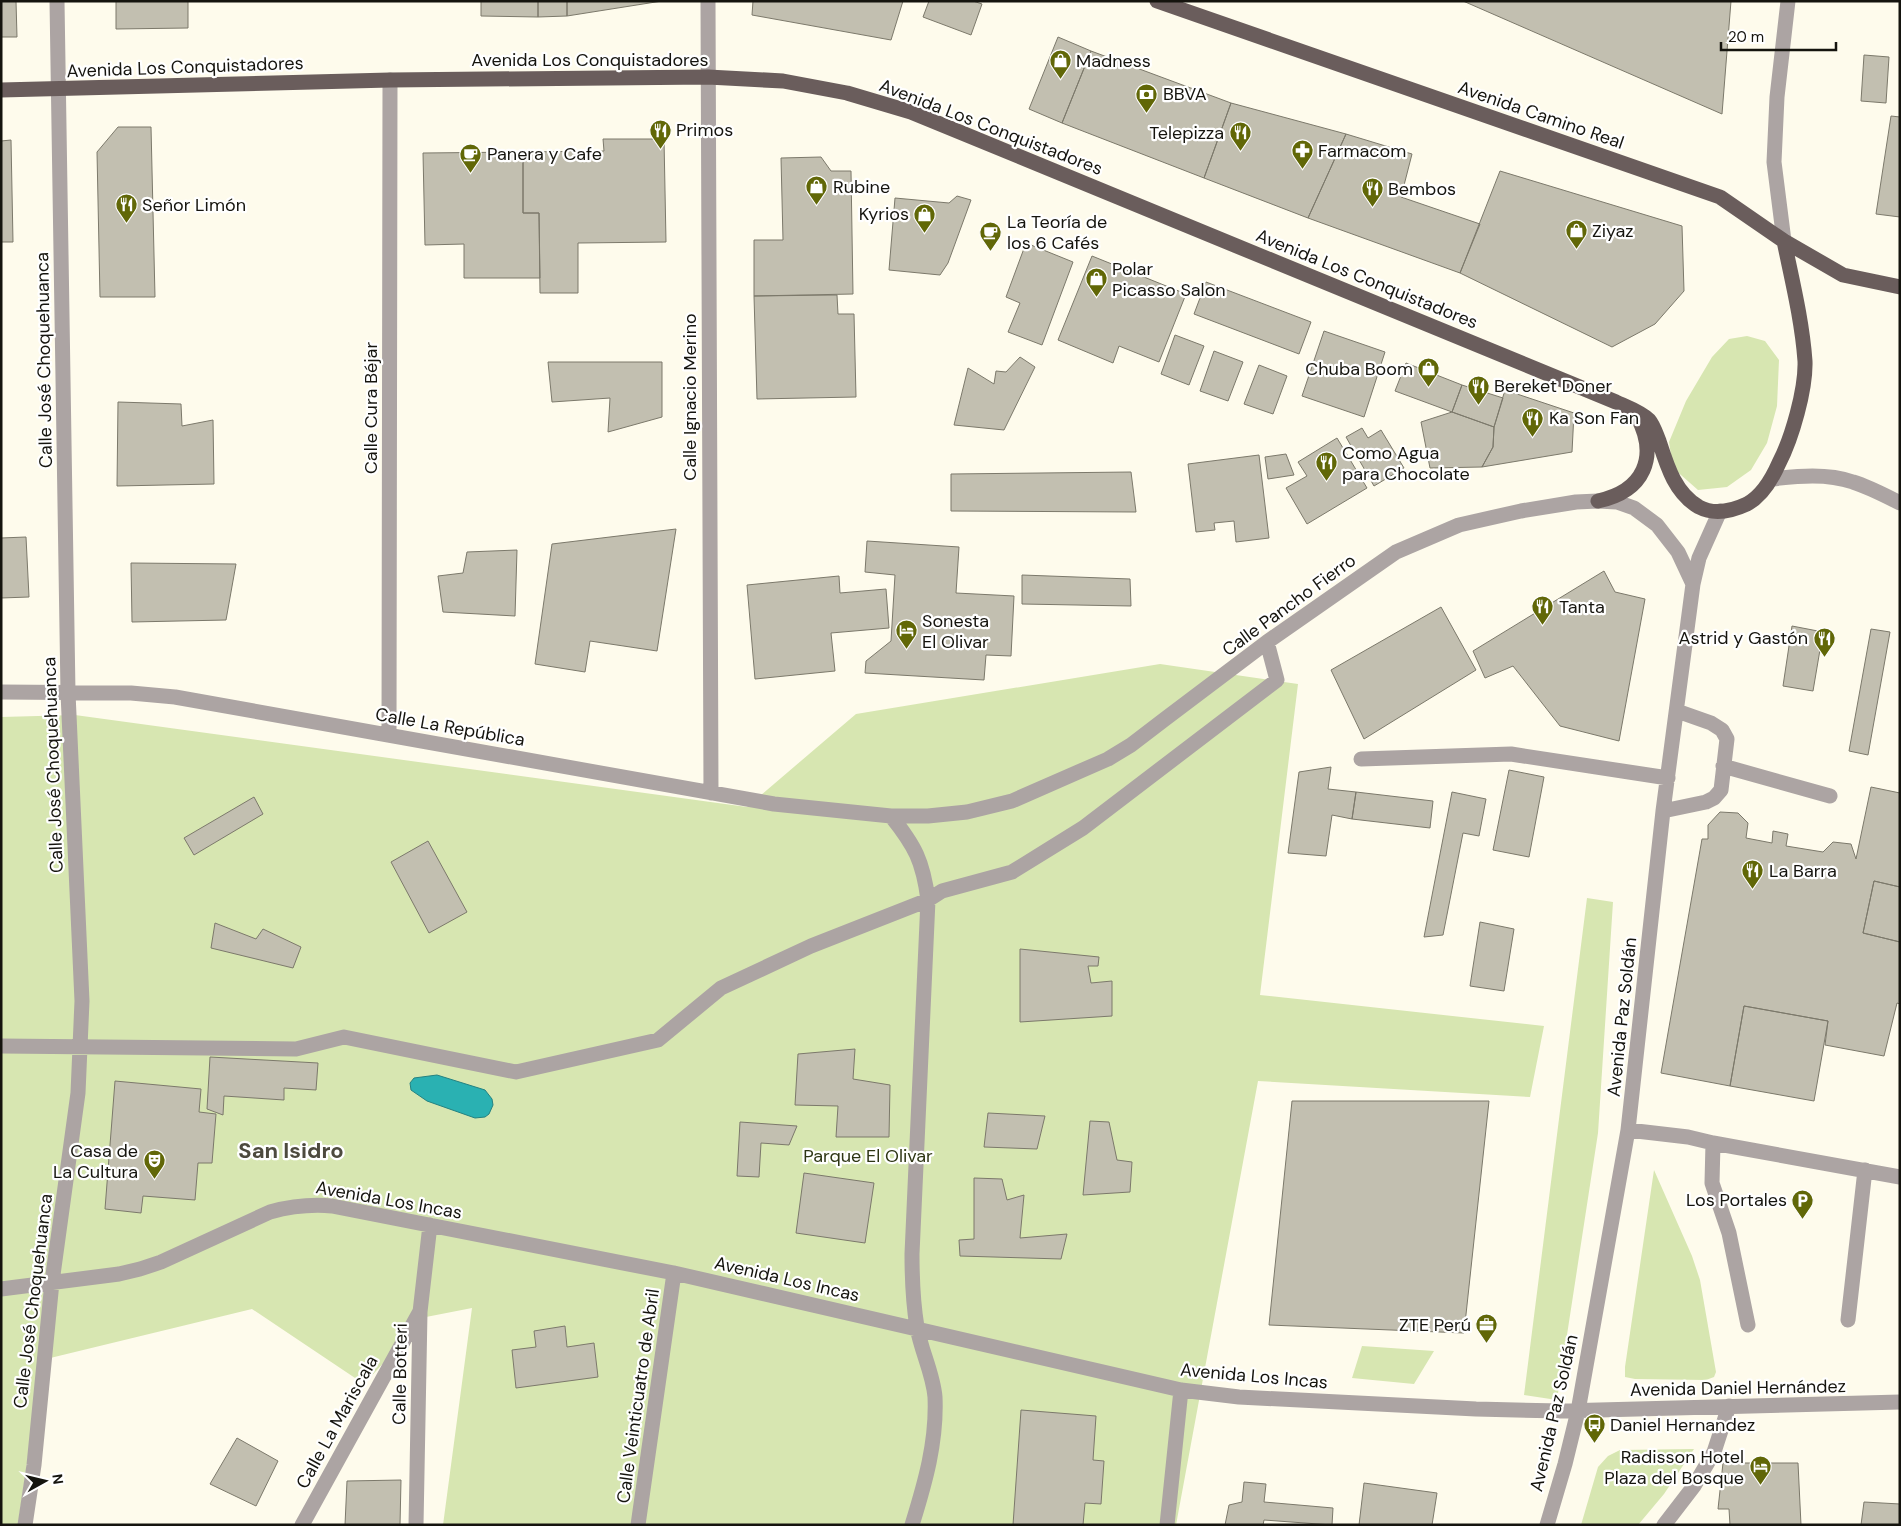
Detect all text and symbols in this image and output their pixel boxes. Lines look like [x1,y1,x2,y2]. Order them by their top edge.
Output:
scale bar [1721,20,1836,52]
text: 20 m [1728,27,1764,47]
street label: Avenida Los Conquistadores [471,48,709,72]
shop icon: Madness [1048,49,1072,80]
place label: Madness [1076,49,1151,73]
street label: Avenida Los Conquistadores [66,51,304,83]
street label: Avenida Los Conquistadores [876,73,1106,181]
street label: Avenida Camino Real [1455,75,1627,155]
bank icon: BBVA [1135,82,1159,113]
place label: BBVA [1163,82,1207,106]
restaurant icon: Primos [648,118,672,149]
place label: Primos [676,118,733,142]
place label: Telepizza [1149,121,1224,145]
restaurant icon: Telepizza [1228,121,1252,152]
pharmacy icon: Farmacom [1290,139,1314,170]
place label: Farmacom [1318,139,1406,163]
cafe icon: Panera y Cafe [459,142,483,173]
place label: Panera y Cafe [487,142,602,166]
shop icon: Rubine [805,175,829,206]
place label: Rubine [833,175,890,199]
restaurant icon: Bembos [1360,177,1384,208]
place label: Bembos [1388,177,1456,201]
restaurant icon: Señor Limón [114,193,138,224]
place label: Señor Limón [142,193,246,217]
place label: Kyrios [859,202,909,226]
shop icon: Kyrios [913,202,937,233]
place label: La Teoría de los 6 Cafés [1007,210,1107,255]
shop icon: Ziyaz [1564,219,1588,250]
place label: Ziyaz [1592,219,1634,243]
cafe icon: La Teoría de los 6 Cafés [979,220,1003,251]
street label: Avenida Los Conquistadores [1253,223,1481,335]
street label: Calle José Choquehuanca [30,252,58,468]
place label: Polar Picasso Salon [1112,257,1226,302]
shop icon: Polar Picasso Salon [1084,267,1108,298]
street label: Calle Ignacio Merino [678,313,702,481]
street label: Calle Cura Béjar [359,342,383,474]
place label: Chuba Boom [1305,357,1413,381]
shop icon: Chuba Boom [1417,357,1441,388]
restaurant icon: Bereket Doner [1466,374,1490,405]
place label: Bereket Doner [1494,374,1612,398]
restaurant icon: Ka Son Fan [1521,406,1545,437]
place label: Ka Son Fan [1549,406,1639,430]
place label: Como Agua para Chocolate [1342,441,1470,486]
restaurant icon: Como Agua para Chocolate [1314,451,1338,482]
street label: Calle Pancho Fierro [1217,548,1361,662]
restaurant icon: Tanta [1531,595,1555,626]
place label: Tanta [1559,595,1605,619]
place label: Sonesta El Olivar [922,609,989,654]
hotel icon: Sonesta El Olivar [894,619,918,650]
place label: Astrid y Gastón [1679,626,1808,650]
restaurant icon: Astrid y Gastón [1812,626,1836,657]
street label: Calle José Choquehuanca [37,657,69,873]
street label: Calle La República [373,702,527,752]
restaurant icon: La Barra [1741,859,1765,890]
place label: La Barra [1769,859,1837,883]
street label: Avenida Paz Soldán [1602,936,1642,1098]
district label: San Isidro [238,1136,344,1165]
place label: Casa de La Cultura [53,1139,138,1184]
park label: Parque El Olivar [803,1144,933,1168]
theatre icon: Casa de La Cultura [142,1149,166,1180]
street label: Avenida Los Incas [314,1175,464,1225]
place label: Los Portales [1686,1188,1787,1212]
parking icon: Los Portales [1791,1188,1815,1219]
street label: Calle José Choquehuanca [8,1192,58,1410]
street label: Avenida Los Incas [712,1251,862,1307]
street label: Calle Veinticuatro de Abril [611,1287,665,1505]
place label: ZTE Perú [1399,1313,1471,1337]
office icon: ZTE Perú [1475,1313,1499,1344]
street label: Calle Botteri [387,1323,413,1425]
street label: Avenida Paz Soldán [1524,1332,1584,1494]
street label: Calle La Mariscala [290,1351,384,1493]
street label: Avenida Los Incas [1179,1358,1329,1394]
street label: Avenida Daniel Hernández [1630,1374,1846,1402]
bus stop icon: Daniel Hernandez [1582,1413,1606,1444]
place label: Daniel Hernandez [1610,1413,1755,1437]
place label: Radisson Hotel Plaza del Bosque [1604,1445,1744,1490]
hotel icon: Radisson Hotel Plaza del Bosque [1748,1455,1772,1486]
north arrow [20,1456,70,1506]
text: N [48,1473,67,1486]

